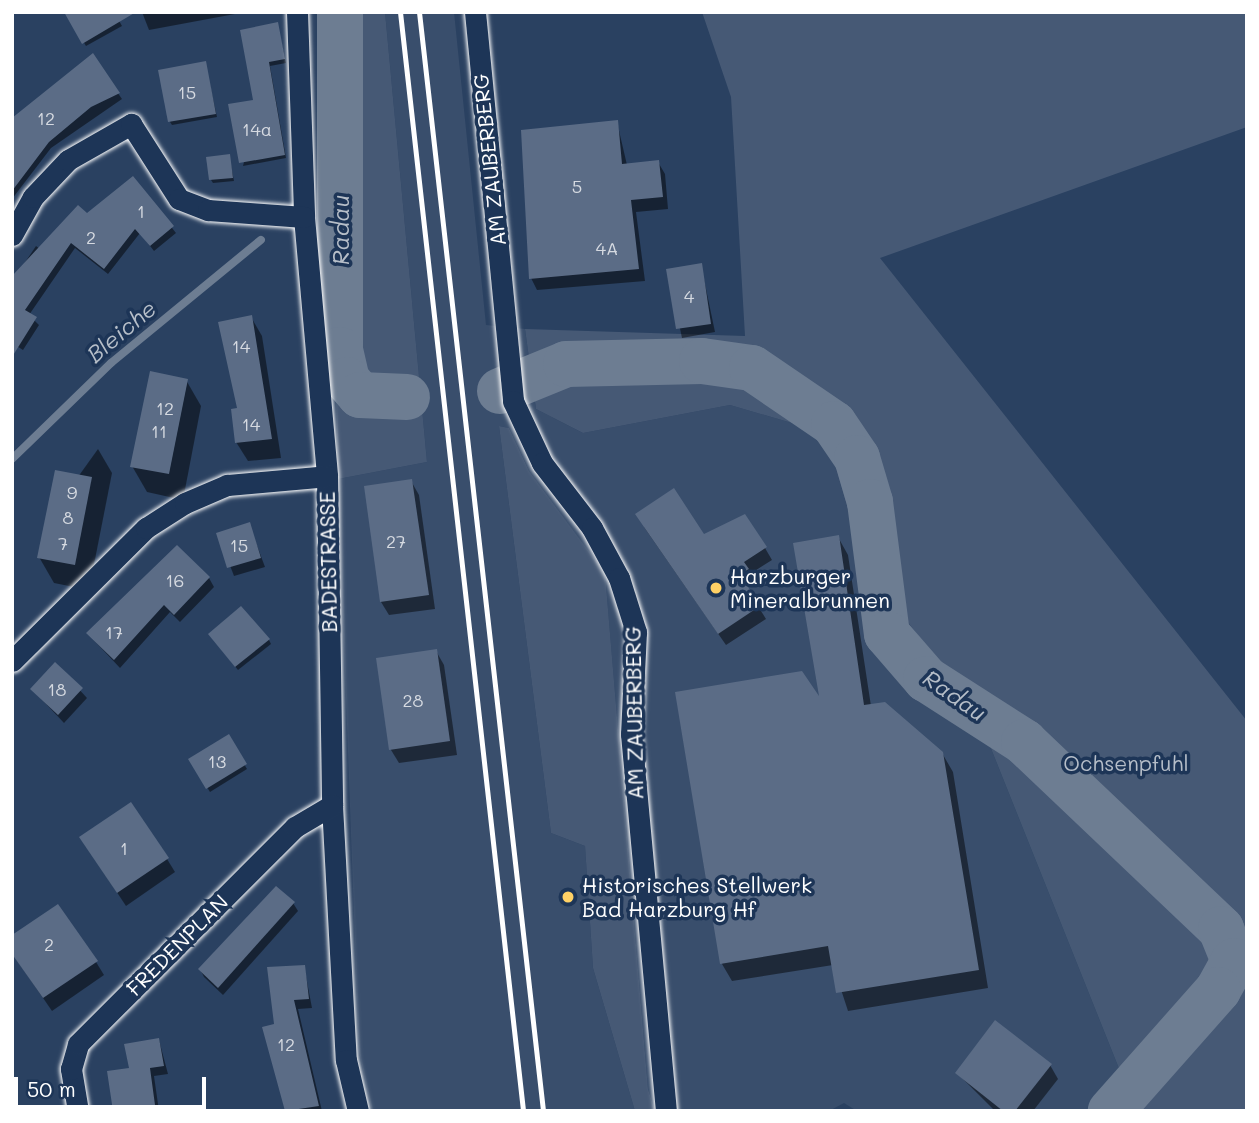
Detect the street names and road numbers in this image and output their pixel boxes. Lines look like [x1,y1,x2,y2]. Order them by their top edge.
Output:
street label: AM ZAUBERBERG [467,73,511,247]
street label: BADESTRASSE [314,491,342,633]
street label: AM ZAUBERBERG [620,626,648,800]
street label: FREDENPLAN [121,889,233,1001]

